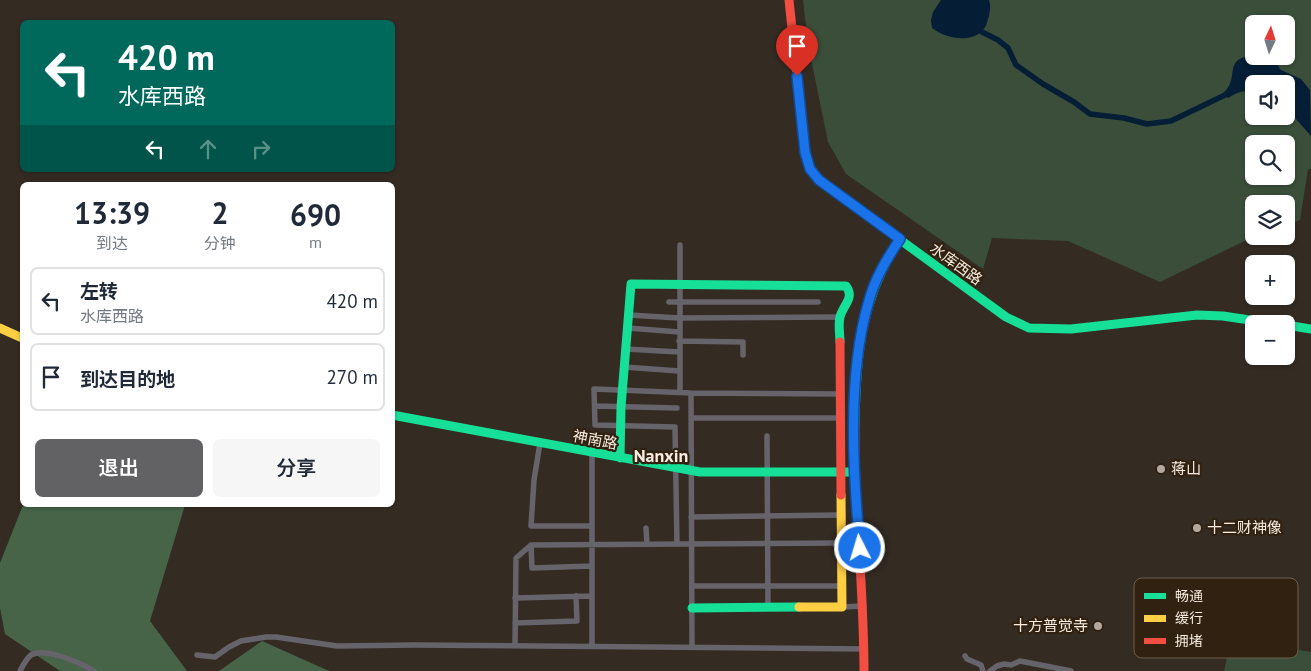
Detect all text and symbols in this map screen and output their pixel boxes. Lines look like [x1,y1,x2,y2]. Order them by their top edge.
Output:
north arrow [1245,15,1295,65]
map controls [1245,15,1295,365]
pin [776,25,818,76]
icon: arrive [783,32,811,60]
text: 420 m [118,34,215,80]
icon: left [35,40,100,105]
button: sound [1245,75,1295,125]
text: 水库西路 [118,82,206,110]
icon: left [141,135,169,163]
icon: ahead [194,135,222,163]
icon: right [247,135,275,163]
button: search [1245,135,1295,185]
text: 13:39 [74,193,150,232]
text: 2 [212,193,229,232]
text: 690 [290,195,341,234]
button: layers [1245,195,1295,245]
text: m [309,232,322,252]
text: 到达 [96,233,128,253]
text: 分钟 [204,233,236,253]
street label: 水库西路 [926,238,986,289]
button: + [1245,255,1295,305]
text: 左转 [80,279,118,303]
icon: left [37,287,65,315]
text: 420 m [326,289,378,313]
text: 水库西路 [80,306,144,326]
button: − [1245,315,1295,365]
icon: arrive [37,363,65,391]
text: 270 m [326,365,378,389]
text: 到达目的地 [80,367,175,391]
street label: 神南路 [571,426,619,453]
button: 退出 [35,439,203,497]
button: 分享 [213,439,380,497]
district label: Nanxin [634,444,688,467]
place label: 蒋山 [1171,459,1201,478]
marker: 蒋山 [1155,463,1167,475]
place label: 十二财神像 [1207,518,1282,537]
position arrow [833,521,885,573]
marker: 十二财神像 [1191,522,1203,534]
legend [1134,578,1298,658]
text: 畅通 [1175,587,1203,605]
text: 缓行 [1175,609,1203,627]
place label: 十方普觉寺 [1013,616,1088,635]
marker: 十方普觉寺 [1092,620,1104,632]
text: 拥堵 [1175,632,1203,650]

